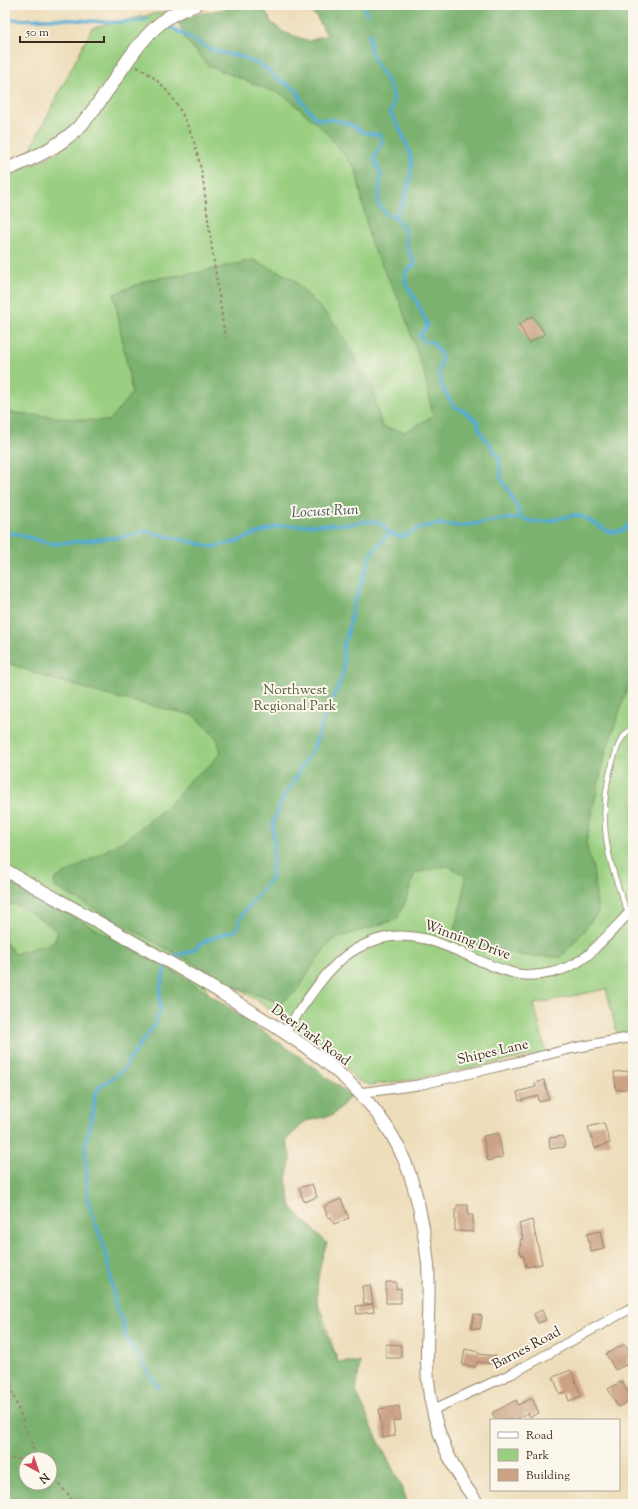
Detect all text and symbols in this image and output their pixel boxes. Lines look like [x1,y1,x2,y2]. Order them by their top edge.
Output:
scale bar [20,18,104,44]
text: 50 m [25,24,49,42]
water label: Locust Run [291,500,359,524]
park label: Northwest Regional Park [254,681,337,717]
street label: Winning Drive [421,916,513,966]
street label: Deer Park Road [266,1000,354,1072]
street label: Shipes Lane [455,1035,531,1071]
street label: Barnes Road [489,1323,565,1375]
legend [490,1419,620,1491]
text: Road [526,1427,553,1445]
text: Park [526,1447,549,1465]
north arrow [18,1451,58,1491]
text: Building [526,1467,570,1485]
text: N [35,1468,53,1487]

